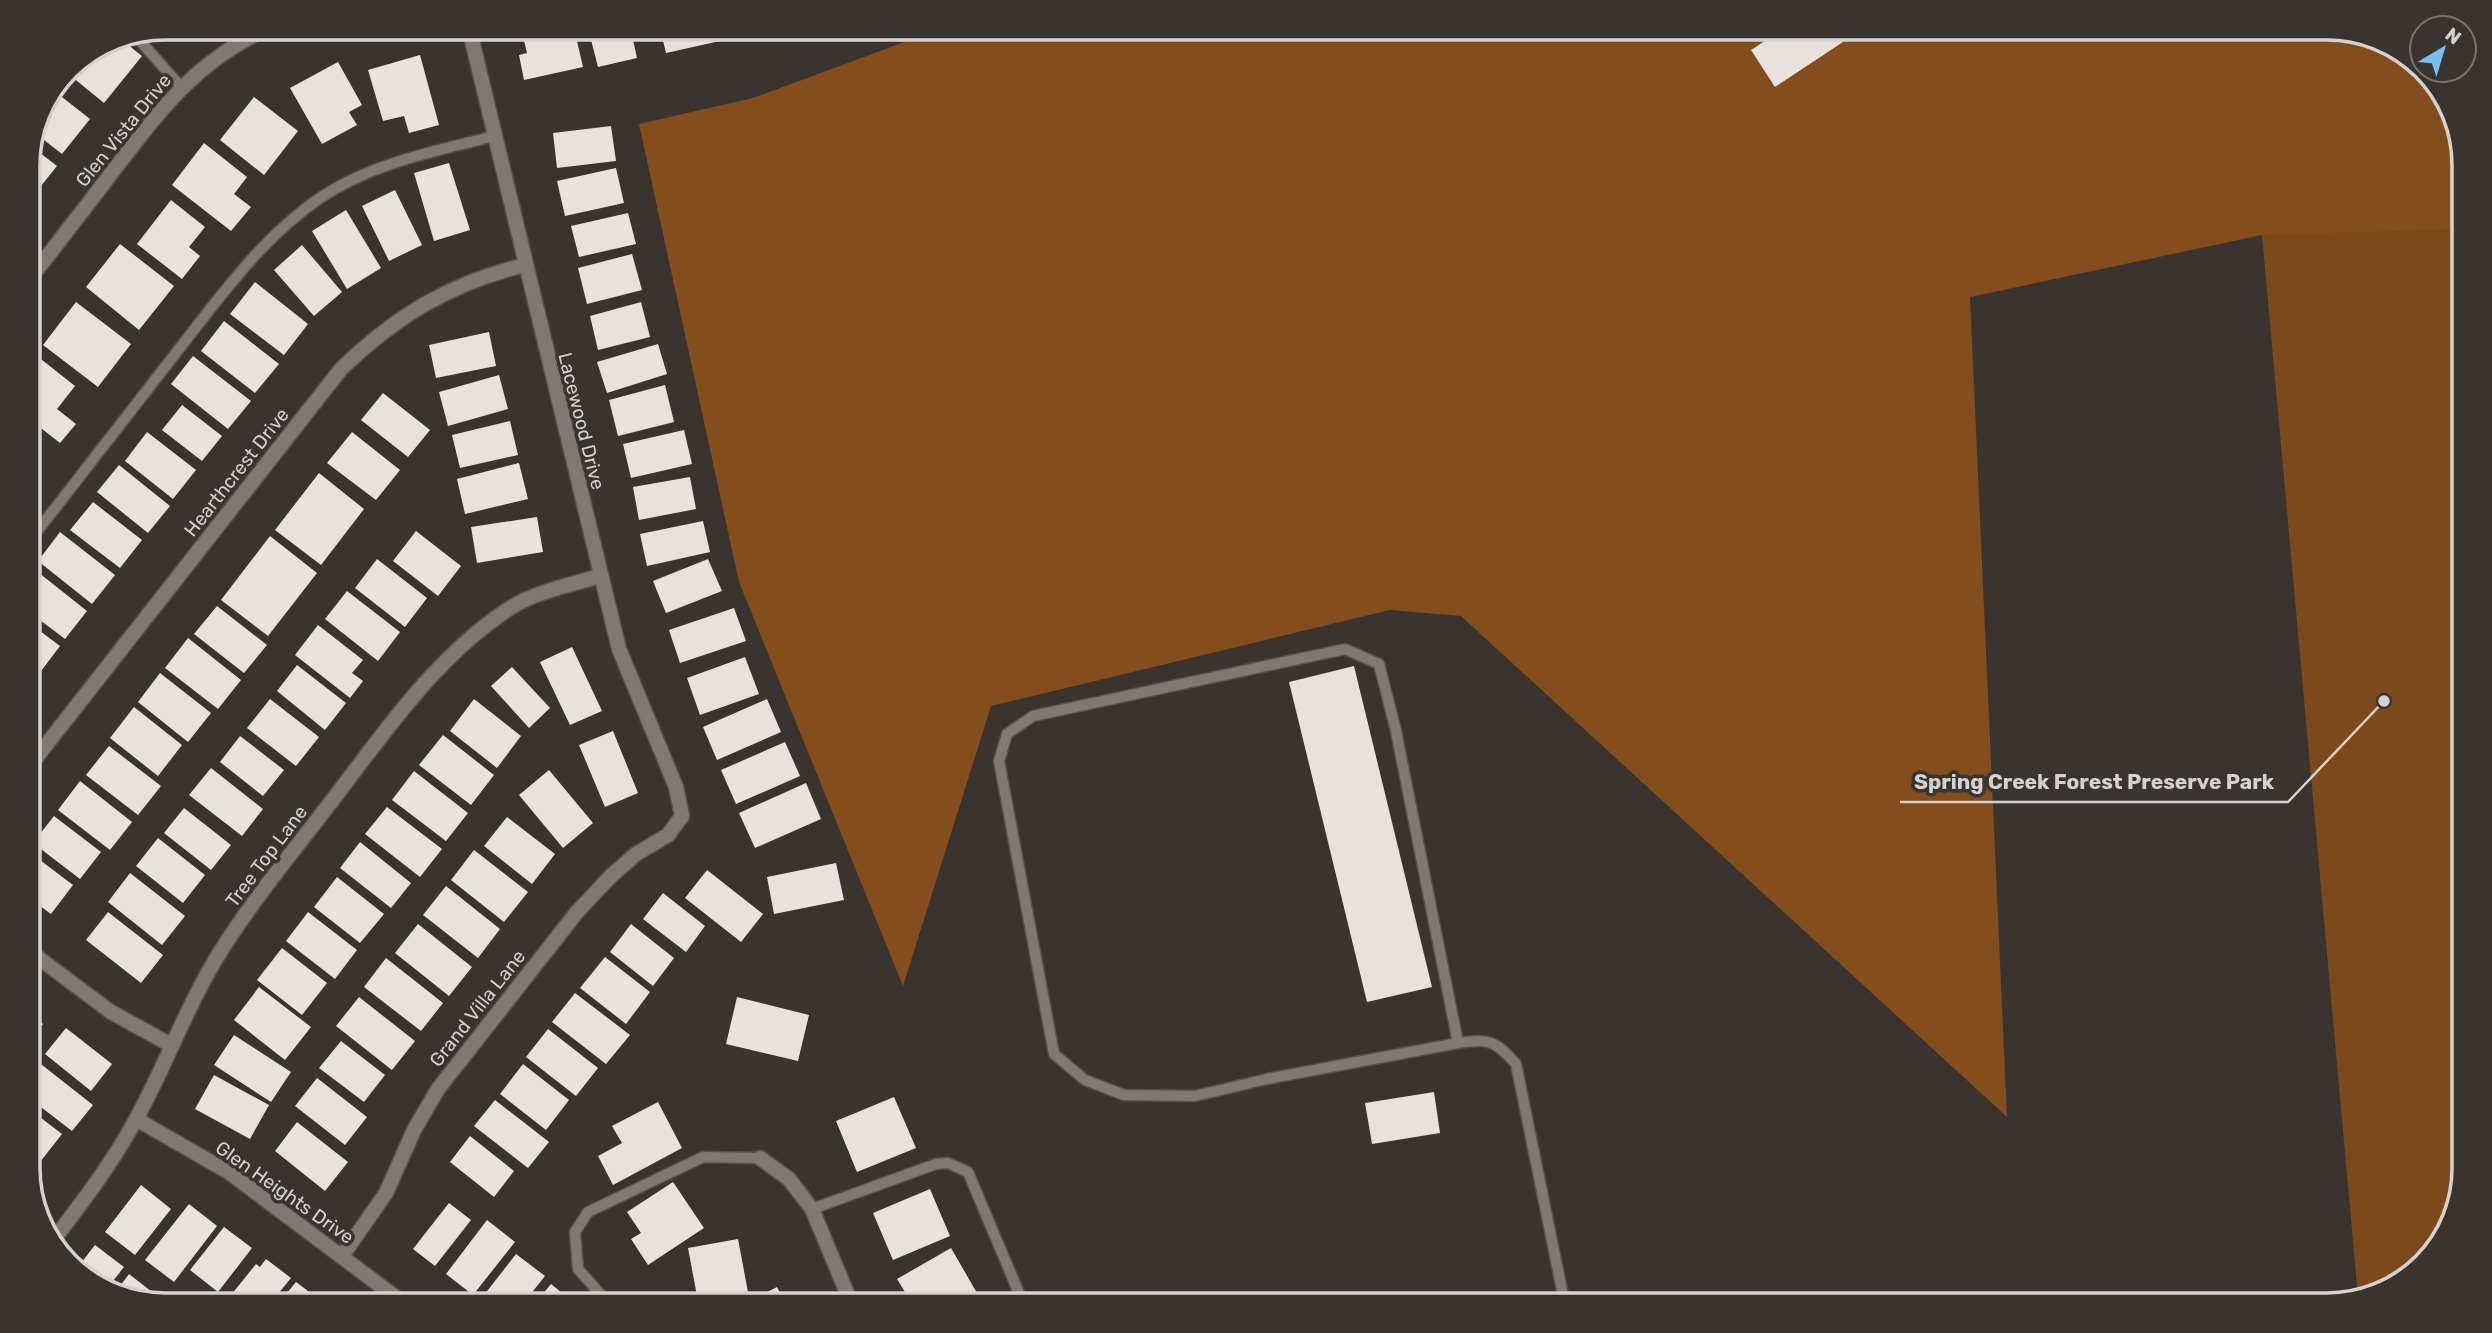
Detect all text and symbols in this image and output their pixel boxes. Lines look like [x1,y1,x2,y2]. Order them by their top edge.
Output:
north arrow [2408,14,2478,84]
text: N [2441,23,2466,49]
street label: Glen Vista Drive [71,69,176,191]
street label: Lacewood Drive [553,350,610,492]
street label: Hearthcrest Drive [179,404,294,541]
callout: Spring Creek Forest Preserve Park [1900,760,2288,802]
text: Spring Creek Forest Preserve Park [1914,769,2275,794]
street label: Tree Top Lane [221,801,312,912]
street label: Grand Villa Lane [425,945,530,1071]
street label: Glen Heights Drive [211,1136,358,1249]

